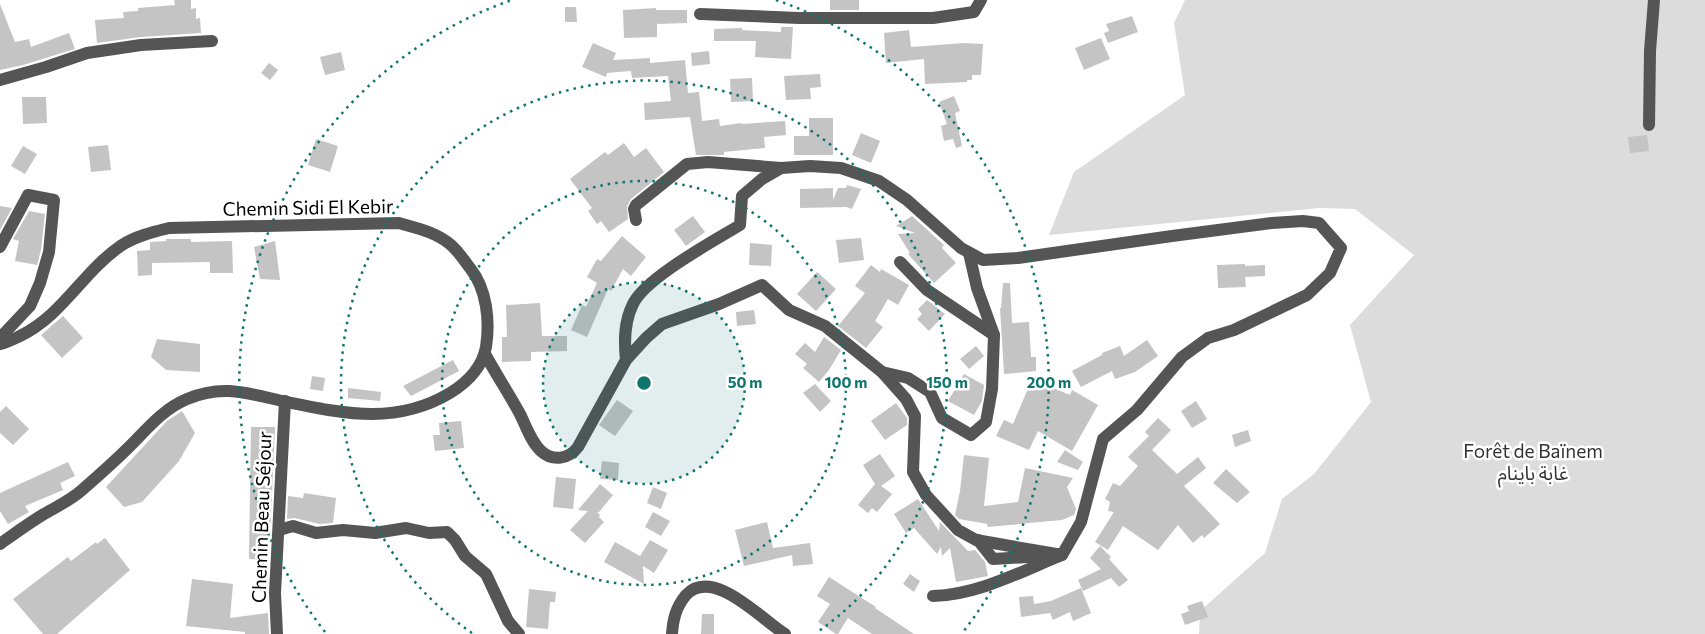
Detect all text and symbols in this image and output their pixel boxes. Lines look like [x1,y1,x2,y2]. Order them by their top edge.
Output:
street label: Chemin Sidi El Kebir [222,194,394,220]
text: 50 m [728,373,762,391]
text: 100 m [825,373,867,391]
text: 150 m [926,373,968,391]
text: 200 m [1027,373,1071,391]
centre of rings [635,374,653,392]
street label: Chemin Beau Séjour [247,430,276,603]
park label: Forêt de Baïnem غابة باينام [1463,439,1603,488]

